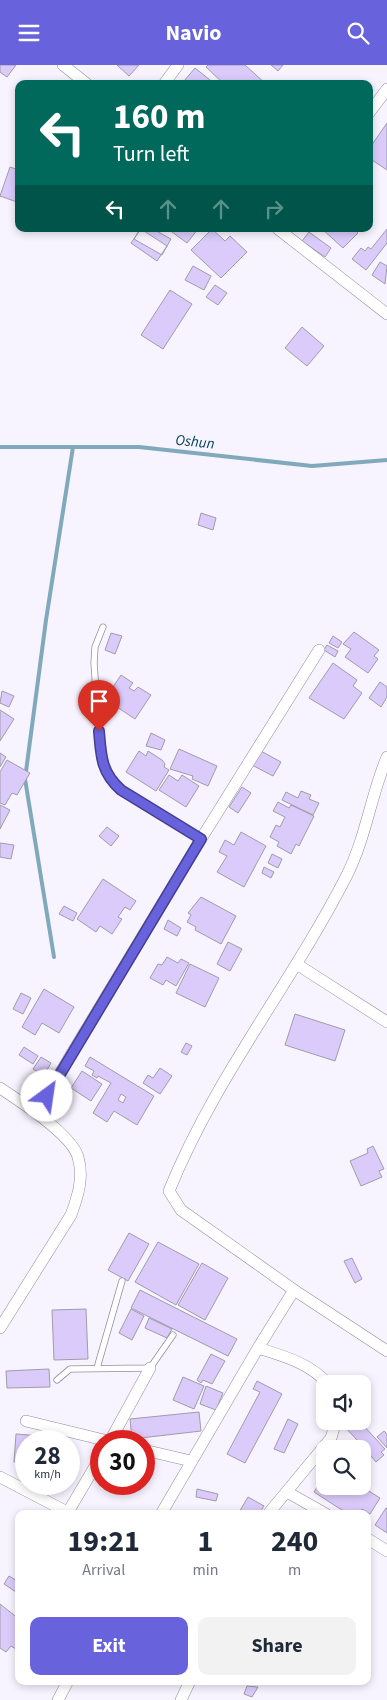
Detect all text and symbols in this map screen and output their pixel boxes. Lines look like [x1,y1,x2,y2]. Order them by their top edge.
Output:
text: Navio [165,17,222,49]
icon: menu [15,19,43,47]
icon: search [344,19,372,47]
text: 160 m [113,92,205,142]
icon: left [30,100,95,165]
text: Turn left [113,138,189,170]
icon: left [101,195,129,223]
icon: ahead [154,195,182,223]
icon: ahead [207,195,235,223]
icon: right [260,195,288,223]
water label: Oshun [174,430,216,454]
pin [78,680,120,731]
icon: arrive [85,687,113,715]
position arrow [20,1069,72,1121]
map controls [316,1375,371,1495]
button: sound [316,1375,371,1430]
speed limit sign: 30 [90,1430,155,1495]
text: 28 [34,1438,61,1474]
button: search [316,1440,371,1495]
text: km/h [34,1466,61,1483]
text: 19:21 [68,1520,140,1563]
text: 1 [197,1520,213,1563]
text: 240 [271,1520,318,1563]
text: Arrival [82,1559,125,1581]
text: min [192,1559,218,1581]
text: m [288,1559,301,1581]
button: Exit [30,1617,188,1675]
button: Share [198,1617,356,1675]

